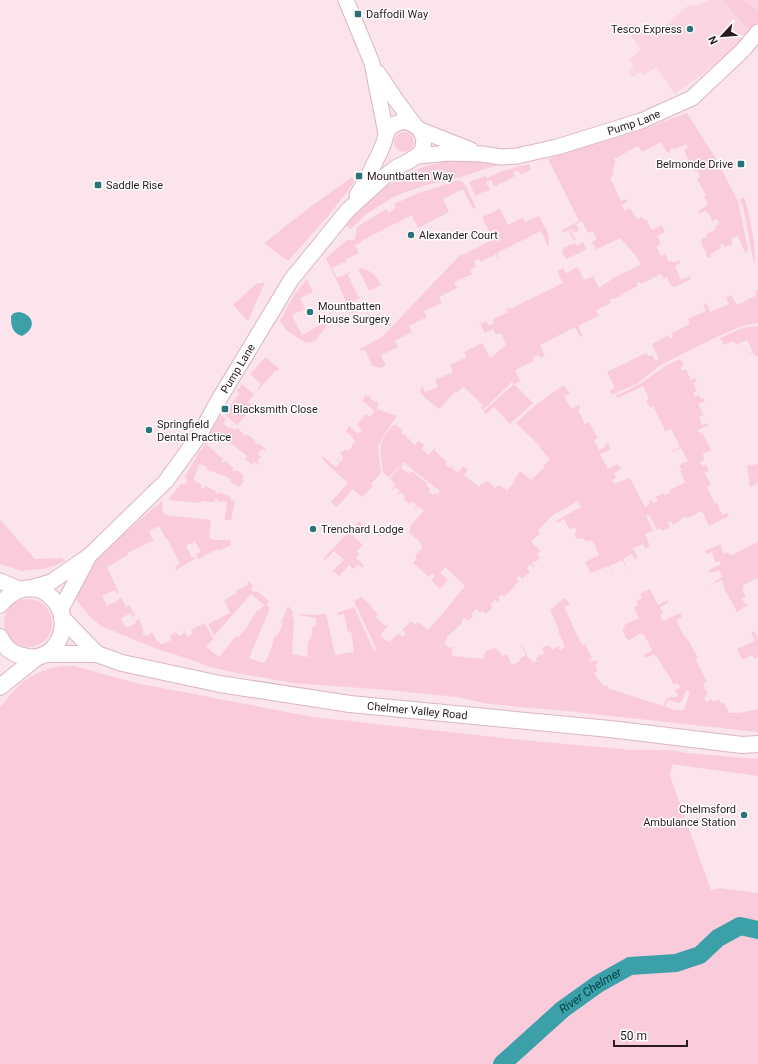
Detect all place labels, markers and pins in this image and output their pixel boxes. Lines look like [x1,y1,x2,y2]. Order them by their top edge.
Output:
place label: Daffodil Way [366,8,429,21]
marker: Daffodil Way [353,9,363,19]
place label: Tesco Express [611,23,682,36]
marker: Tesco Express [685,24,695,34]
place label: Belmonde Drive [656,158,733,171]
marker: Belmonde Drive [736,159,746,169]
place label: Mountbatten Way [367,170,454,183]
marker: Mountbatten Way [354,171,364,181]
place label: Saddle Rise [106,179,163,192]
marker: Saddle Rise [93,180,103,190]
place label: Alexander Court [419,229,498,242]
marker: Alexander Court [406,230,416,240]
place label: Mountbatten House Surgery [318,300,390,326]
marker: Mountbatten House Surgery [305,307,315,317]
place label: Blacksmith Close [233,403,318,416]
marker: Blacksmith Close [220,404,230,414]
place label: Springfield Dental Practice [157,418,231,444]
marker: Springfield Dental Practice [144,425,154,435]
place label: Trenchard Lodge [321,523,404,536]
marker: Trenchard Lodge [308,524,318,534]
place label: Chelmsford Ambulance Station [643,803,736,829]
marker: Chelmsford Ambulance Station [739,810,749,820]

